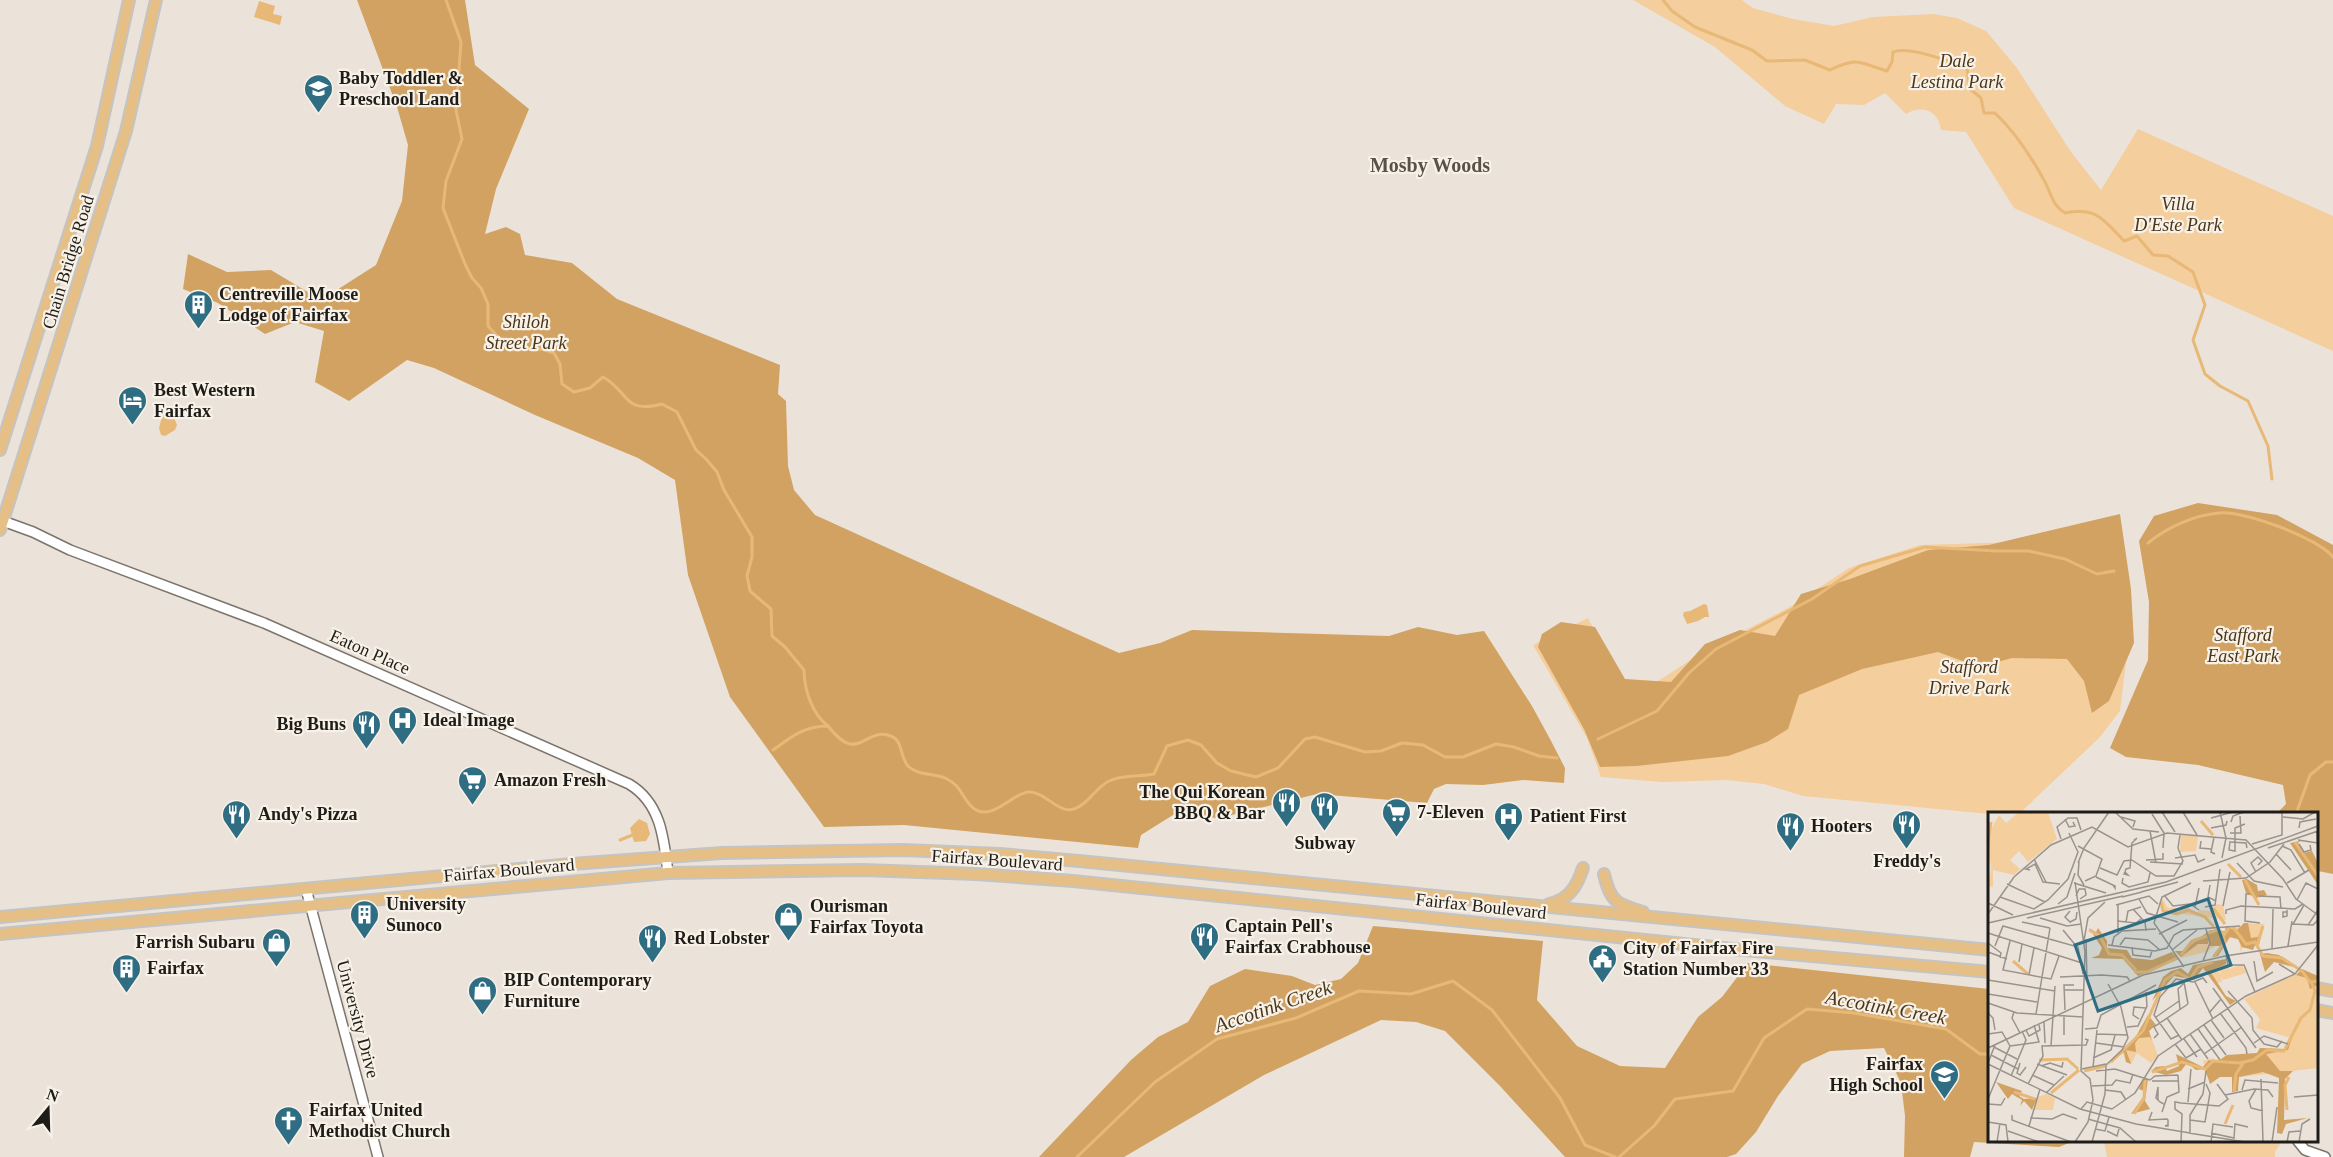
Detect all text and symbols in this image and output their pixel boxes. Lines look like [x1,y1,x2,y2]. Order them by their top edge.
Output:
park label: Dale Lestina Park [1910,51,2004,92]
place label: Baby Toddler & Preschool Land [339,68,463,109]
school or university icon: Baby Toddler & Preschool Land [302,72,334,114]
district label: Mosby Woods [1370,154,1490,177]
street label: Chain Bridge Road [38,193,98,331]
park label: Villa D'Este Park [2133,194,2223,235]
place label: Centreville Moose Lodge of Fairfax [219,284,358,325]
building icon: Centreville Moose Lodge of Fairfax [182,288,214,330]
park label: Shiloh Street Park [486,312,567,353]
place label: Best Western Fairfax [154,380,255,421]
hotel icon: Best Western Fairfax [117,384,149,426]
street label: Eaton Place [327,625,413,679]
park label: Stafford East Park [2206,625,2280,666]
park label: Stafford Drive Park [1928,657,2010,698]
hospital icon: Ideal Image [386,704,418,746]
restaurant icon: Big Buns [351,708,383,750]
place label: Ideal Image [423,710,515,730]
place label: Big Buns [276,714,346,734]
supermarket icon: Amazon Fresh [457,764,489,806]
place label: Amazon Fresh [494,770,606,790]
place label: The Qui Korean BBQ & Bar [1139,782,1265,823]
restaurant icon: The Qui Korean BBQ & Bar [1270,786,1302,828]
restaurant icon: Subway [1309,790,1341,832]
supermarket icon: 7-Eleven [1380,796,1412,838]
restaurant icon: Andy's Pizza [221,798,253,840]
hospital icon: Patient First [1493,800,1525,842]
place label: 7-Eleven [1417,802,1484,822]
place label: Andy's Pizza [258,804,358,824]
place label: Patient First [1530,806,1626,826]
restaurant icon: Freddy's [1891,808,1923,850]
restaurant icon: Hooters [1774,810,1806,852]
inset map [1988,812,2318,1142]
place label: Hooters [1811,816,1872,836]
place label: Subway [1294,833,1356,853]
street label: Fairfax Boulevard [931,845,1063,875]
place label: Freddy's [1873,851,1941,871]
street label: Fairfax Boulevard [443,854,575,886]
street label: Fairfax Boulevard [1415,889,1547,923]
place label: University Sunoco [386,894,466,935]
place label: Ourisman Fairfax Toyota [810,896,924,937]
building icon: University Sunoco [349,898,381,940]
shop icon: Ourisman Fairfax Toyota [773,900,805,942]
place label: Captain Pell's Fairfax Crabhouse [1225,916,1371,957]
restaurant icon: Captain Pell's Fairfax Crabhouse [1188,920,1220,962]
restaurant icon: Red Lobster [637,922,669,964]
shop icon: Farrish Subaru [260,926,292,968]
place label: Red Lobster [674,928,770,948]
place label: Farrish Subaru [135,932,255,952]
place label: City of Fairfax Fire Station Number 33 [1623,938,1773,979]
public building icon: City of Fairfax Fire Station Number 33 [1586,942,1618,984]
building icon: Fairfax [110,952,142,994]
place label: Fairfax [147,958,204,978]
street label: University Drive [333,958,383,1080]
place label: BIP Contemporary Furniture [504,970,652,1011]
shop icon: BIP Contemporary Furniture [467,974,499,1016]
water label: Accotink Creek [1210,975,1335,1037]
water label: Accotink Creek [1822,985,1949,1029]
place label: Fairfax High School [1829,1054,1923,1095]
school or university icon: Fairfax High School [1928,1058,1960,1100]
north arrow [18,1079,78,1139]
text: N [44,1085,61,1105]
place label: Fairfax United Methodist Church [309,1100,450,1141]
church icon: Fairfax United Methodist Church [272,1104,304,1146]

